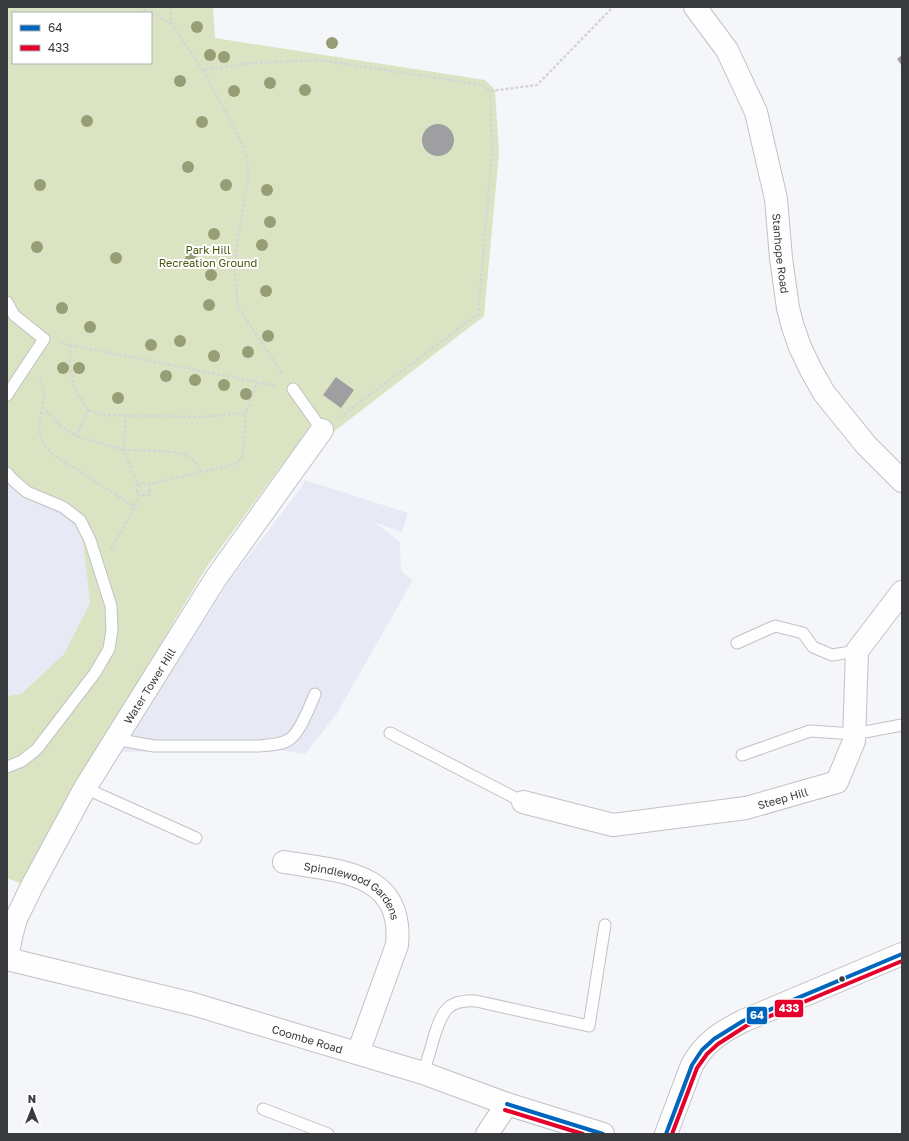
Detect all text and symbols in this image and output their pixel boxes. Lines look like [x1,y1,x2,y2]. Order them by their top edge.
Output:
legend [12,12,152,64]
text: 64 [48,20,63,35]
text: 433 [48,40,69,55]
street label: Stanhope Road [771,213,792,294]
park label: Park Hill Recreation Ground [159,243,257,269]
street label: Water Tower Hill [120,645,178,726]
street label: Steep Hill [756,784,810,811]
street label: Spindlewood Gardens [303,859,403,921]
unlabelled marker [837,974,847,984]
line badge: 433 [774,999,804,1018]
text: 433 [779,1001,799,1014]
line badge: 64 [746,1006,768,1025]
text: 64 [750,1008,764,1021]
street label: Coombe Road [271,1022,345,1055]
north arrow [12,1089,52,1129]
text: N [28,1092,36,1105]

